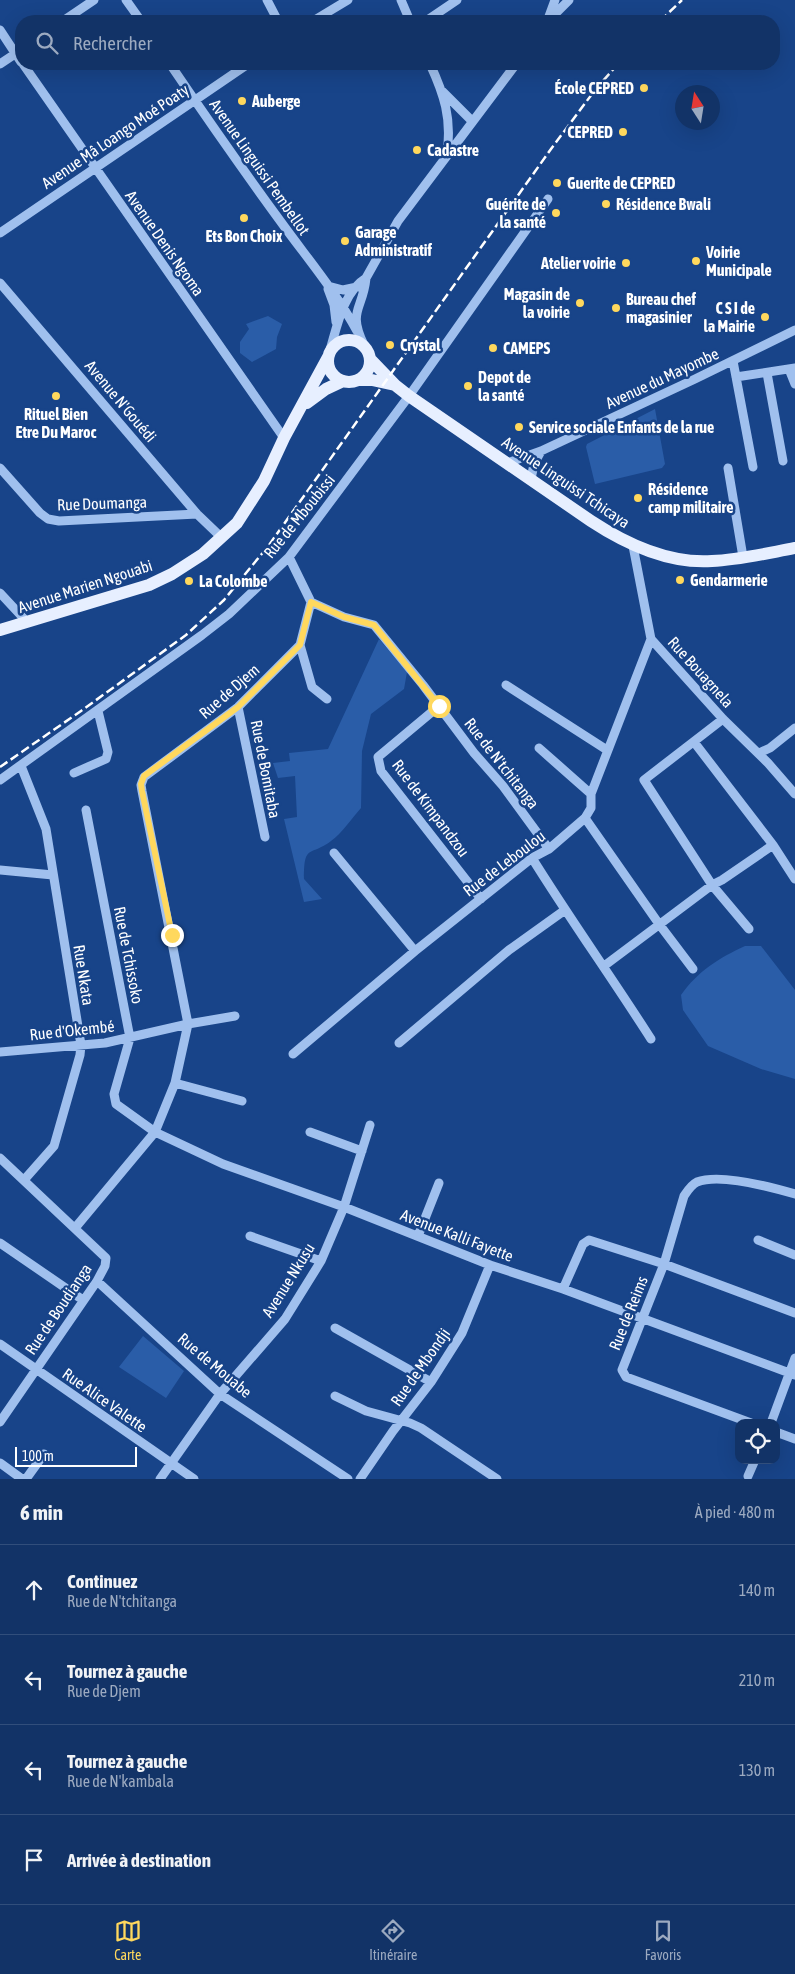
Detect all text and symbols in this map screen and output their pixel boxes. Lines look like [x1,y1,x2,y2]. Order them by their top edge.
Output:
search box [15,15,780,70]
icon: search [33,29,61,57]
text: Rechercher [73,32,152,54]
place label: École CEPRED [555,79,634,97]
street label: Avenue Mâ Loango Moé Poaty [38,80,193,193]
marker: École CEPRED [638,82,650,94]
north arrow [675,85,720,130]
place label: Auberge [251,92,300,110]
marker: Auberge [236,95,248,107]
street label: Avenue Linguissi Pembellot [206,96,314,239]
place label: CEPRED [567,123,613,141]
marker: CEPRED [617,126,629,138]
place label: Cadastre [427,141,479,159]
marker: Cadastre [411,144,423,156]
place label: Guerite de CEPRED [567,174,675,192]
marker: Guerite de CEPRED [551,177,563,189]
street label: Avenue Denis Ngoma [121,187,208,300]
place label: Guérite de la santé [485,195,546,231]
place label: Résidence Bwali [616,195,711,213]
marker: Résidence Bwali [600,198,612,210]
marker: Guérite de la santé [550,207,562,219]
marker: Ets Bon Choix [238,212,250,224]
place label: Garage Administratif [354,223,432,259]
place label: Ets Bon Choix [206,227,283,245]
marker: Garage Administratif [339,235,351,247]
place label: Voirie Municipale [705,243,772,279]
place label: Atelier voirie [540,254,616,272]
marker: Voirie Municipale [690,255,702,267]
marker: Atelier voirie [620,257,632,269]
place label: Magasin de la voirie [504,285,570,321]
place label: Bureau chef magasinier [626,290,697,326]
marker: Magasin de la voirie [574,297,586,309]
place label: C S I de la Mairie [704,299,755,335]
marker: Bureau chef magasinier [610,302,622,314]
marker: C S I de la Mairie [759,311,771,323]
place label: Crystal [400,336,441,354]
marker: Crystal [384,339,396,351]
place label: CAMEPS [503,339,550,357]
marker: CAMEPS [487,342,499,354]
street label: Avenue du Mayombe [603,344,722,413]
street label: Avenue N'Gouédi [82,357,160,445]
place label: Depot de la santé [478,368,531,404]
marker: Depot de la santé [462,380,474,392]
marker: Rituel Bien Etre Du Maroc [50,390,62,402]
place label: Rituel Bien Etre Du Maroc [16,405,96,441]
place label: Service sociale Enfants de la rue [529,418,714,436]
marker: Service sociale Enfants de la rue [513,421,525,433]
street label: Avenue Linguissi Tchicaya [498,433,633,532]
street label: Rue de Mboubissi [260,471,338,561]
place label: Résidence camp militaire [648,480,734,516]
street label: Rue Doumanga [57,492,147,515]
marker: Résidence camp militaire [632,492,644,504]
street label: Avenue Marien Ngouabi [16,556,155,617]
place label: Gendarmerie [690,571,768,589]
place label: La Colombe [199,572,268,590]
marker: Gendarmerie [674,574,686,586]
marker: La Colombe [183,575,195,587]
street label: Rue Bouagnela [664,633,737,712]
street label: Rue de Djem [195,660,263,723]
route start [428,695,451,718]
street label: Rue de N'tchitanga [460,714,543,812]
street label: Rue de Bomitaba [248,718,284,820]
street label: Rue de Kimpandzou [388,756,473,861]
street label: Rue de Leboulou [460,826,548,900]
street label: Rue de Tchissoko [111,905,147,1005]
route end [161,924,184,947]
street label: Rue Nkata [70,943,98,1007]
street label: Rue d'Okembé [29,1017,115,1043]
street label: Avenue Kalli Fayette [398,1205,516,1266]
street label: Avenue Nkusu [258,1240,318,1320]
street label: Rue de Boudianga [21,1260,96,1358]
street label: Rue de Reims [605,1273,651,1353]
street label: Rue de Mbondji [387,1325,454,1410]
street label: Rue de Mouabe [175,1329,255,1401]
street label: Rue Alice Valette [59,1364,151,1436]
map controls [735,1419,780,1464]
button: locate [735,1419,780,1464]
scale bar [15,1444,138,1467]
text: 100 m [22,1448,54,1464]
text: 6 min [20,1500,63,1524]
text: À pied · 480 m [695,1503,775,1521]
text: Continuez [67,1570,137,1592]
icon: ahead [20,1576,48,1604]
text: 140 m [739,1581,775,1599]
text: Rue de N'tchitanga [67,1592,177,1610]
text: Tournez à gauche [67,1660,187,1682]
icon: left [20,1666,48,1694]
text: 210 m [739,1671,775,1689]
text: Rue de Djem [67,1682,141,1700]
text: Tournez à gauche [67,1750,187,1772]
icon: left [20,1756,48,1784]
text: 130 m [739,1761,775,1779]
text: Rue de N'kambala [67,1772,174,1790]
icon: arrive [20,1846,48,1874]
text: Arrivée à destination [67,1849,211,1871]
tab: Carte [114,1917,142,1963]
tab: Itinéraire [369,1917,417,1963]
tab: Favoris [645,1917,681,1963]

